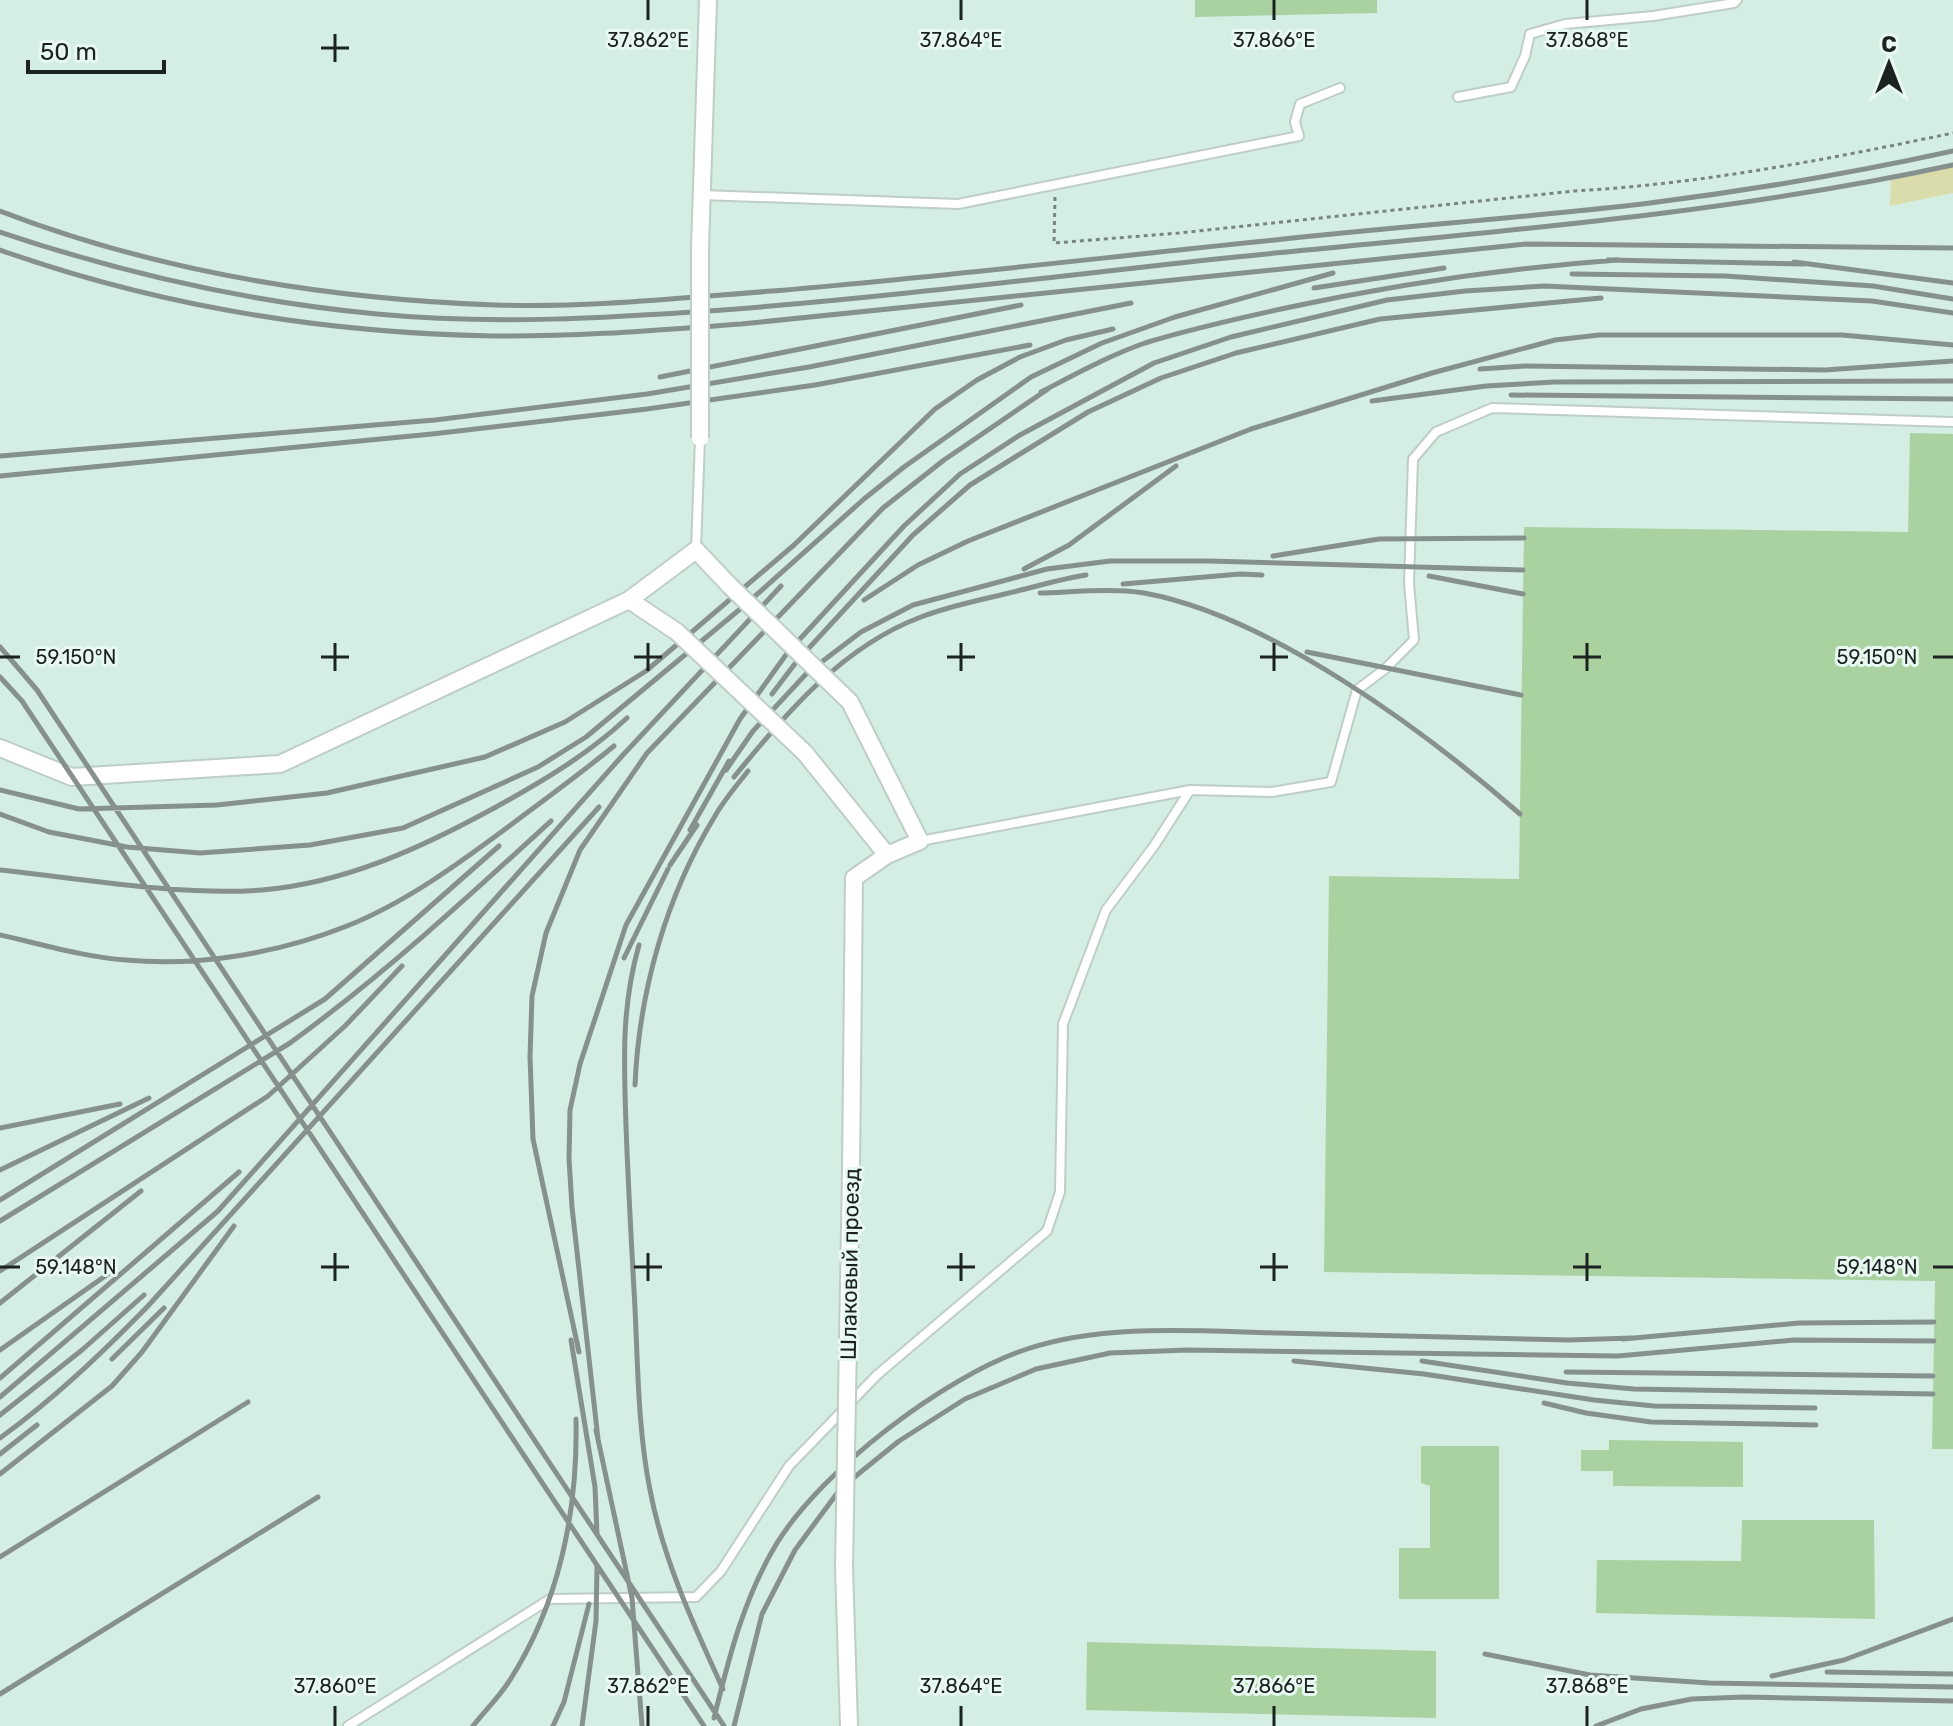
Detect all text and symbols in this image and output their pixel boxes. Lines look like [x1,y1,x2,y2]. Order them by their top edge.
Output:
scale bar [28,24,164,74]
north arrow [1849,24,1929,104]
text: 37.862°E [607,28,689,52]
text: 37.864°E [920,28,1002,52]
text: 37.866°E [1233,28,1315,52]
text: 37.868°E [1545,28,1629,52]
text: С [1881,31,1897,58]
text: 50 m [40,38,97,66]
text: 59.150°N [36,645,116,669]
text: 59.150°N [1837,645,1917,669]
street label: Шлаковый проезд [835,1168,865,1360]
text: 59.148°N [35,1255,117,1279]
text: 59.148°N [1836,1255,1918,1279]
text: 37.860°E [293,1674,377,1698]
text: 37.862°E [607,1674,689,1698]
text: 37.864°E [920,1674,1002,1698]
text: 37.866°E [1233,1674,1315,1698]
text: 37.868°E [1545,1674,1629,1698]

